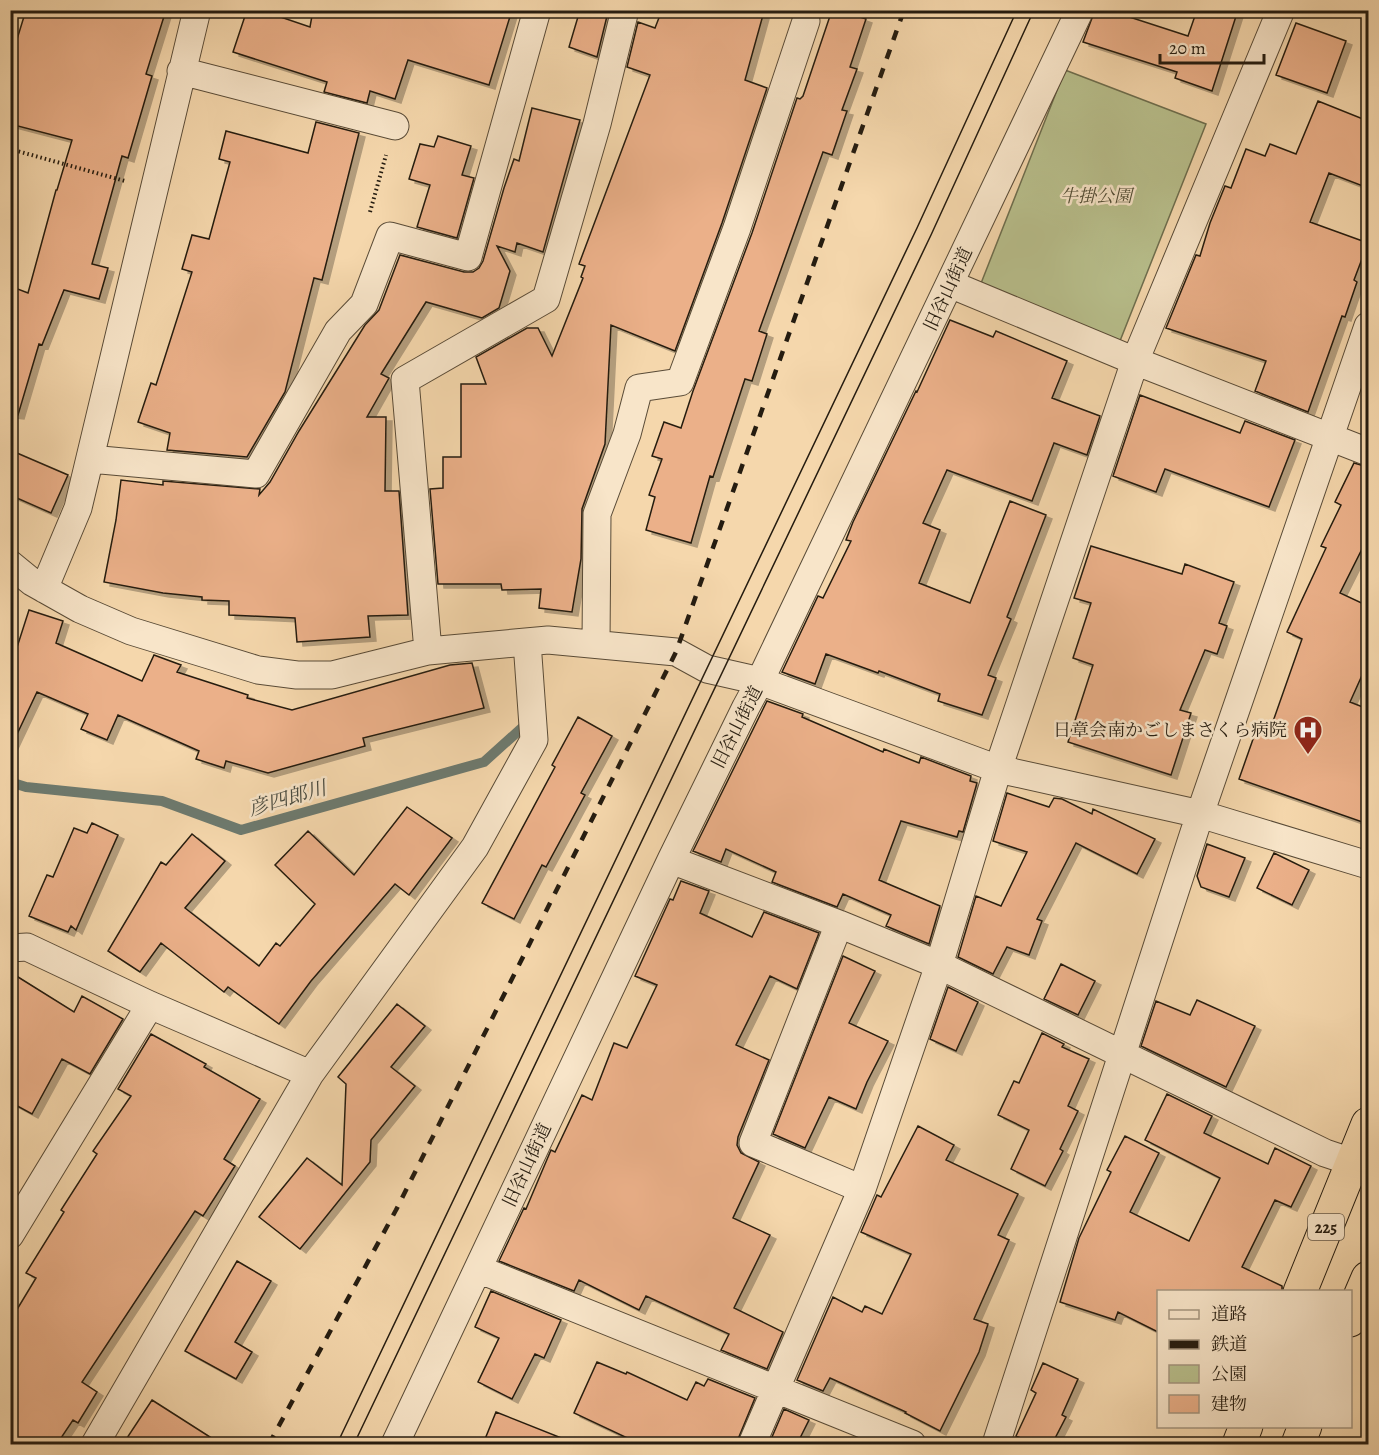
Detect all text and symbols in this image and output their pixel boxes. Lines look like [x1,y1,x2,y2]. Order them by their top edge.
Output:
scale bar [1160,27,1264,65]
text: 20 m [1169,36,1206,60]
park label: 牛掛公園 [1060,184,1135,208]
street label: 旧谷山街道 [918,243,978,335]
street label: 旧谷山街道 [706,681,768,773]
hospital icon: 日章会南かごしまさくら病院 [1292,714,1324,756]
place label: 日章会南かごしまさくら病院 [1053,718,1287,742]
water label: 彦四郎川 [245,774,331,822]
street label: 旧谷山街道 [497,1119,557,1211]
road number: 225 [1308,1214,1344,1240]
legend [1157,1290,1352,1428]
text: 道路 [1211,1302,1247,1326]
text: 鉄道 [1211,1332,1247,1356]
text: 公園 [1211,1362,1247,1386]
text: 建物 [1211,1392,1247,1416]

